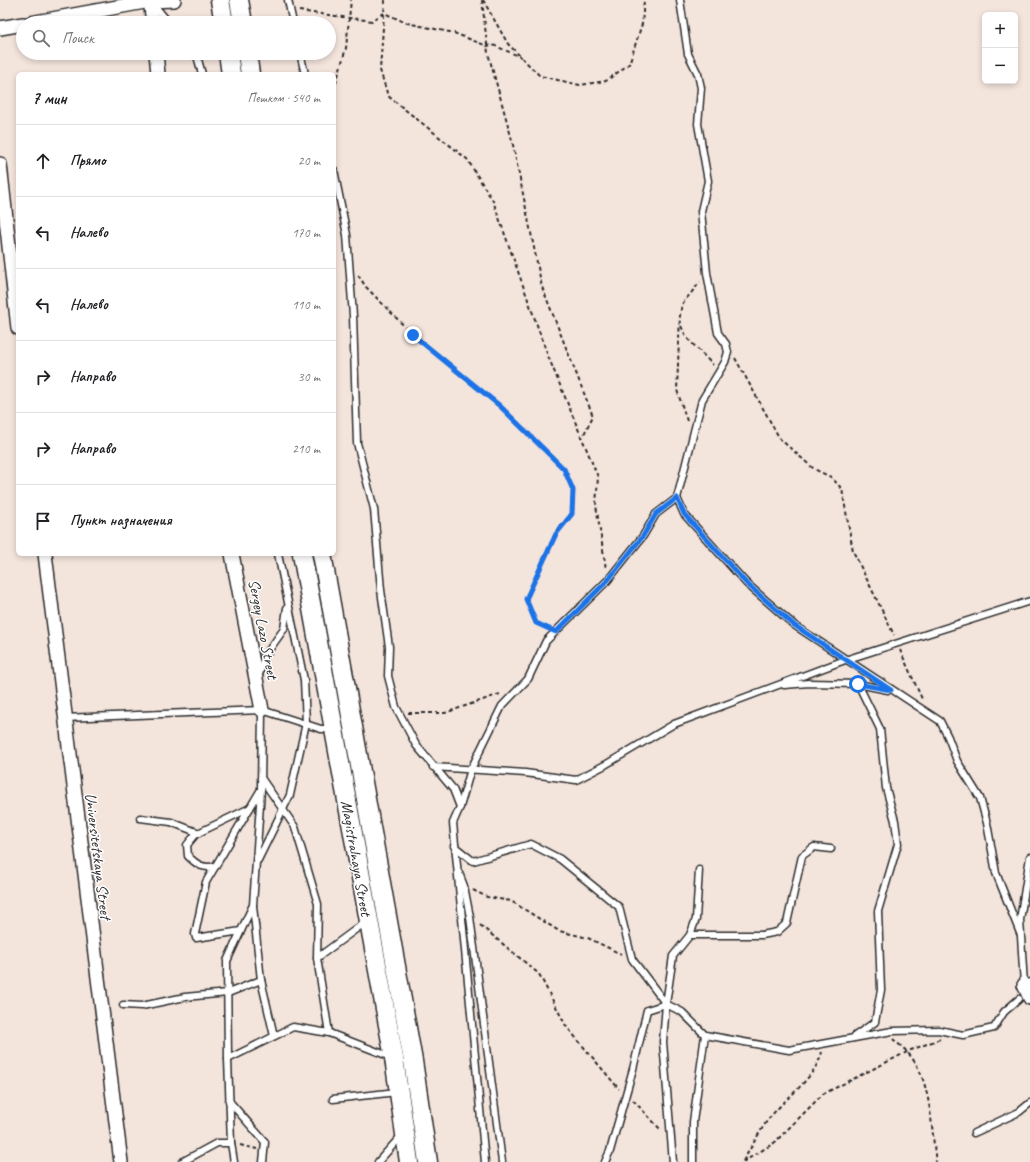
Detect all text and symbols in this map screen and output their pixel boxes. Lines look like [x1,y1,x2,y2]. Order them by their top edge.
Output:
map controls [982,12,1018,84]
button: + [982,12,1018,48]
search box [16,16,336,60]
icon: search [30,27,52,49]
text: Поиск [62,29,94,48]
button: − [982,48,1018,84]
text: 7 мин [32,88,67,109]
text: Пешком · 540 m [247,90,320,106]
icon: ahead [32,150,54,172]
text: Прямо [70,151,106,170]
text: 20 m [298,153,320,169]
icon: left [32,222,54,244]
text: Налево [70,223,108,242]
text: 170 m [292,225,320,241]
icon: left [32,294,54,316]
text: Налево [70,295,108,314]
text: 110 m [292,297,320,313]
route end [404,326,422,344]
icon: right [32,366,54,388]
text: Направо [70,367,116,386]
text: 30 m [298,369,320,385]
icon: right [32,438,54,460]
text: Направо [70,439,116,458]
text: 210 m [292,441,320,457]
icon: arrive [32,510,54,532]
text: Пункт назначения [70,511,172,530]
street label: Sergey Lazo Street [244,578,283,682]
route start [849,675,867,693]
street label: Universitetskaya Street [80,792,116,923]
street label: Magistralnaya Street [336,799,376,919]

